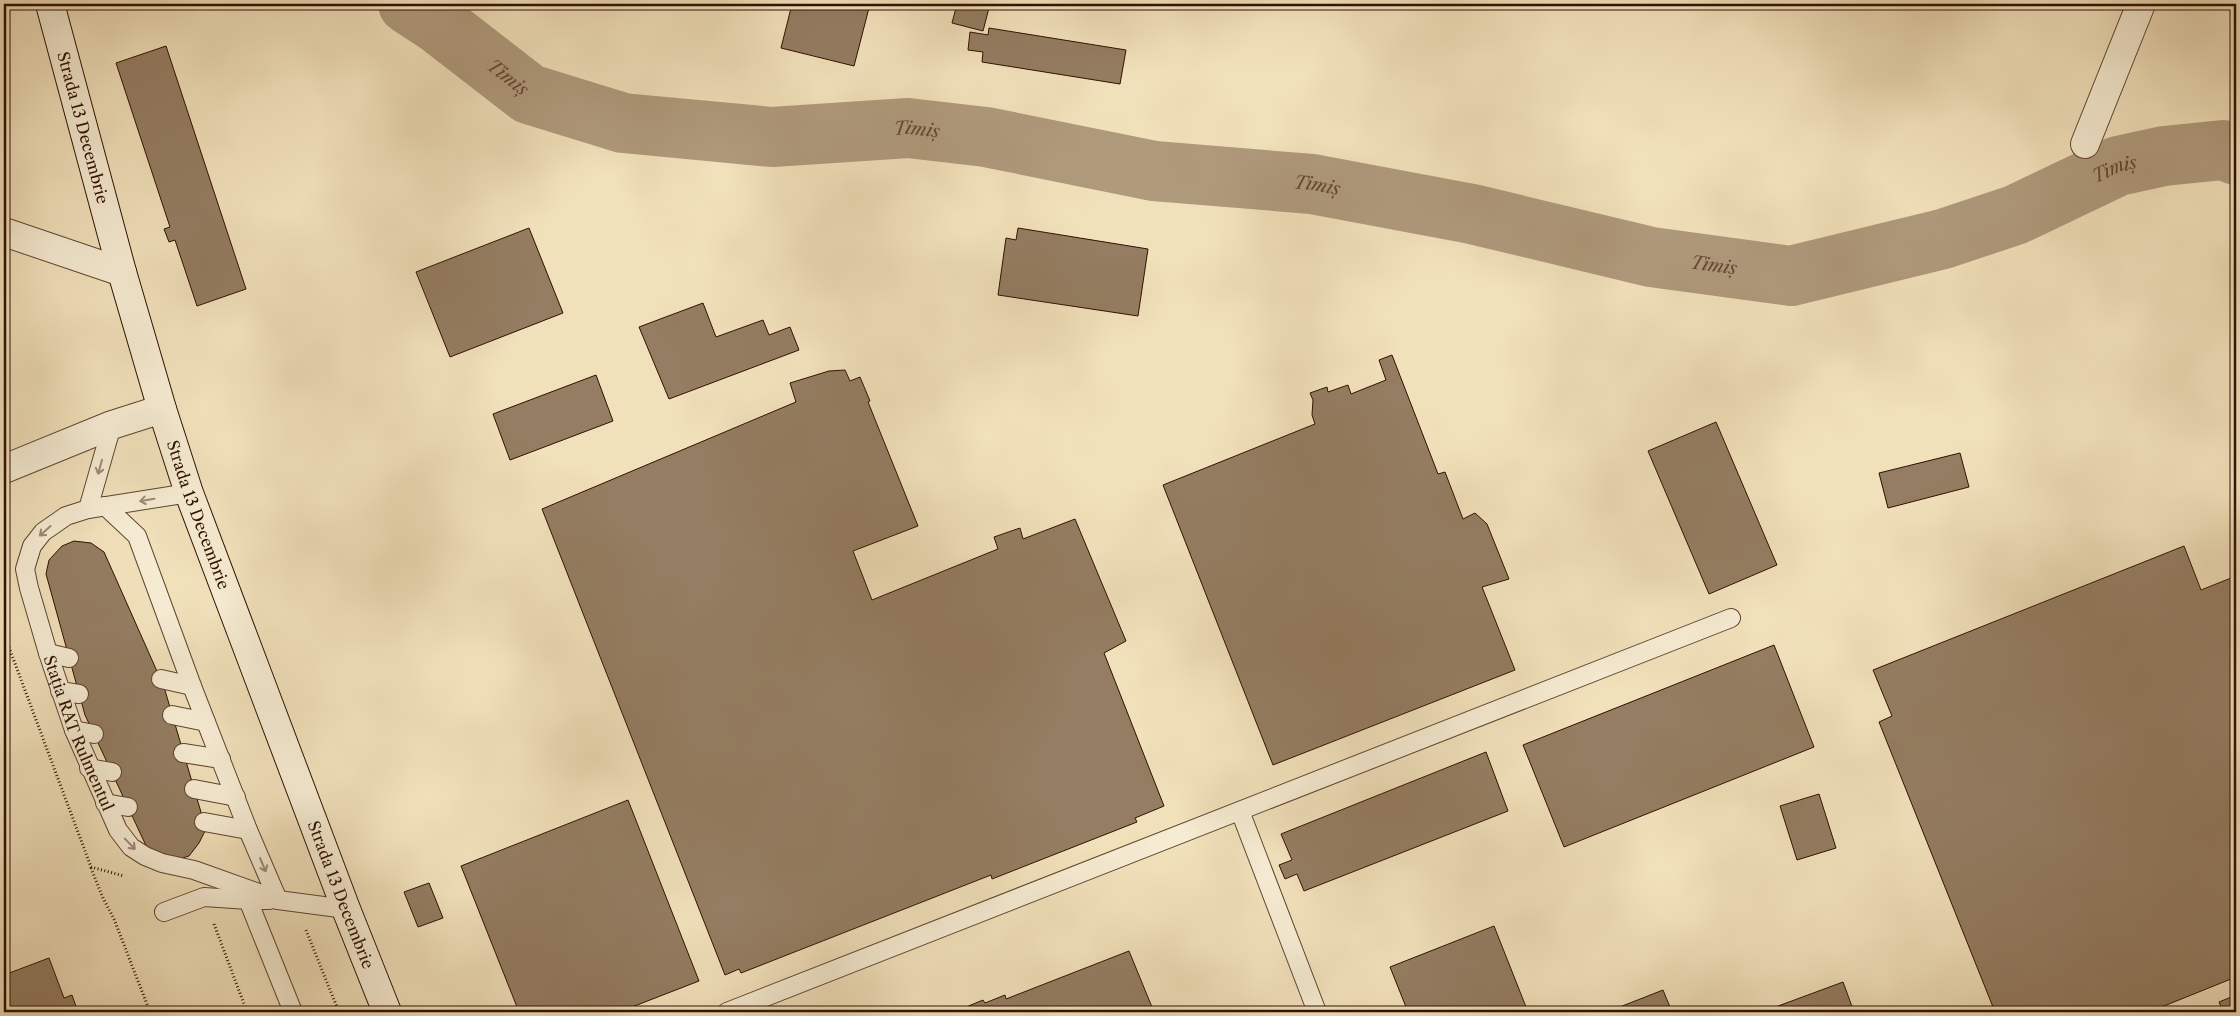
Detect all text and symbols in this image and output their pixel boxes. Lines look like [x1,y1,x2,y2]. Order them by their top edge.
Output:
street label: Strada 13 Decembrie [53,49,113,206]
water label: Timiș [483,55,533,101]
water label: Timiș [893,117,941,144]
water label: Timiș [2088,151,2139,188]
water label: Timiș [1293,172,1342,201]
water label: Timiș [1689,251,1739,281]
street label: Strada 13 Decembrie [163,438,234,592]
one-way arrow [95,459,104,475]
one-way arrow [139,495,155,505]
one-way arrow [39,525,52,537]
street label: Stația RAT Rulmentul [39,653,118,814]
street label: Strada 13 Decembrie [304,818,379,972]
one-way arrow [124,838,136,850]
one-way arrow [259,857,268,872]

